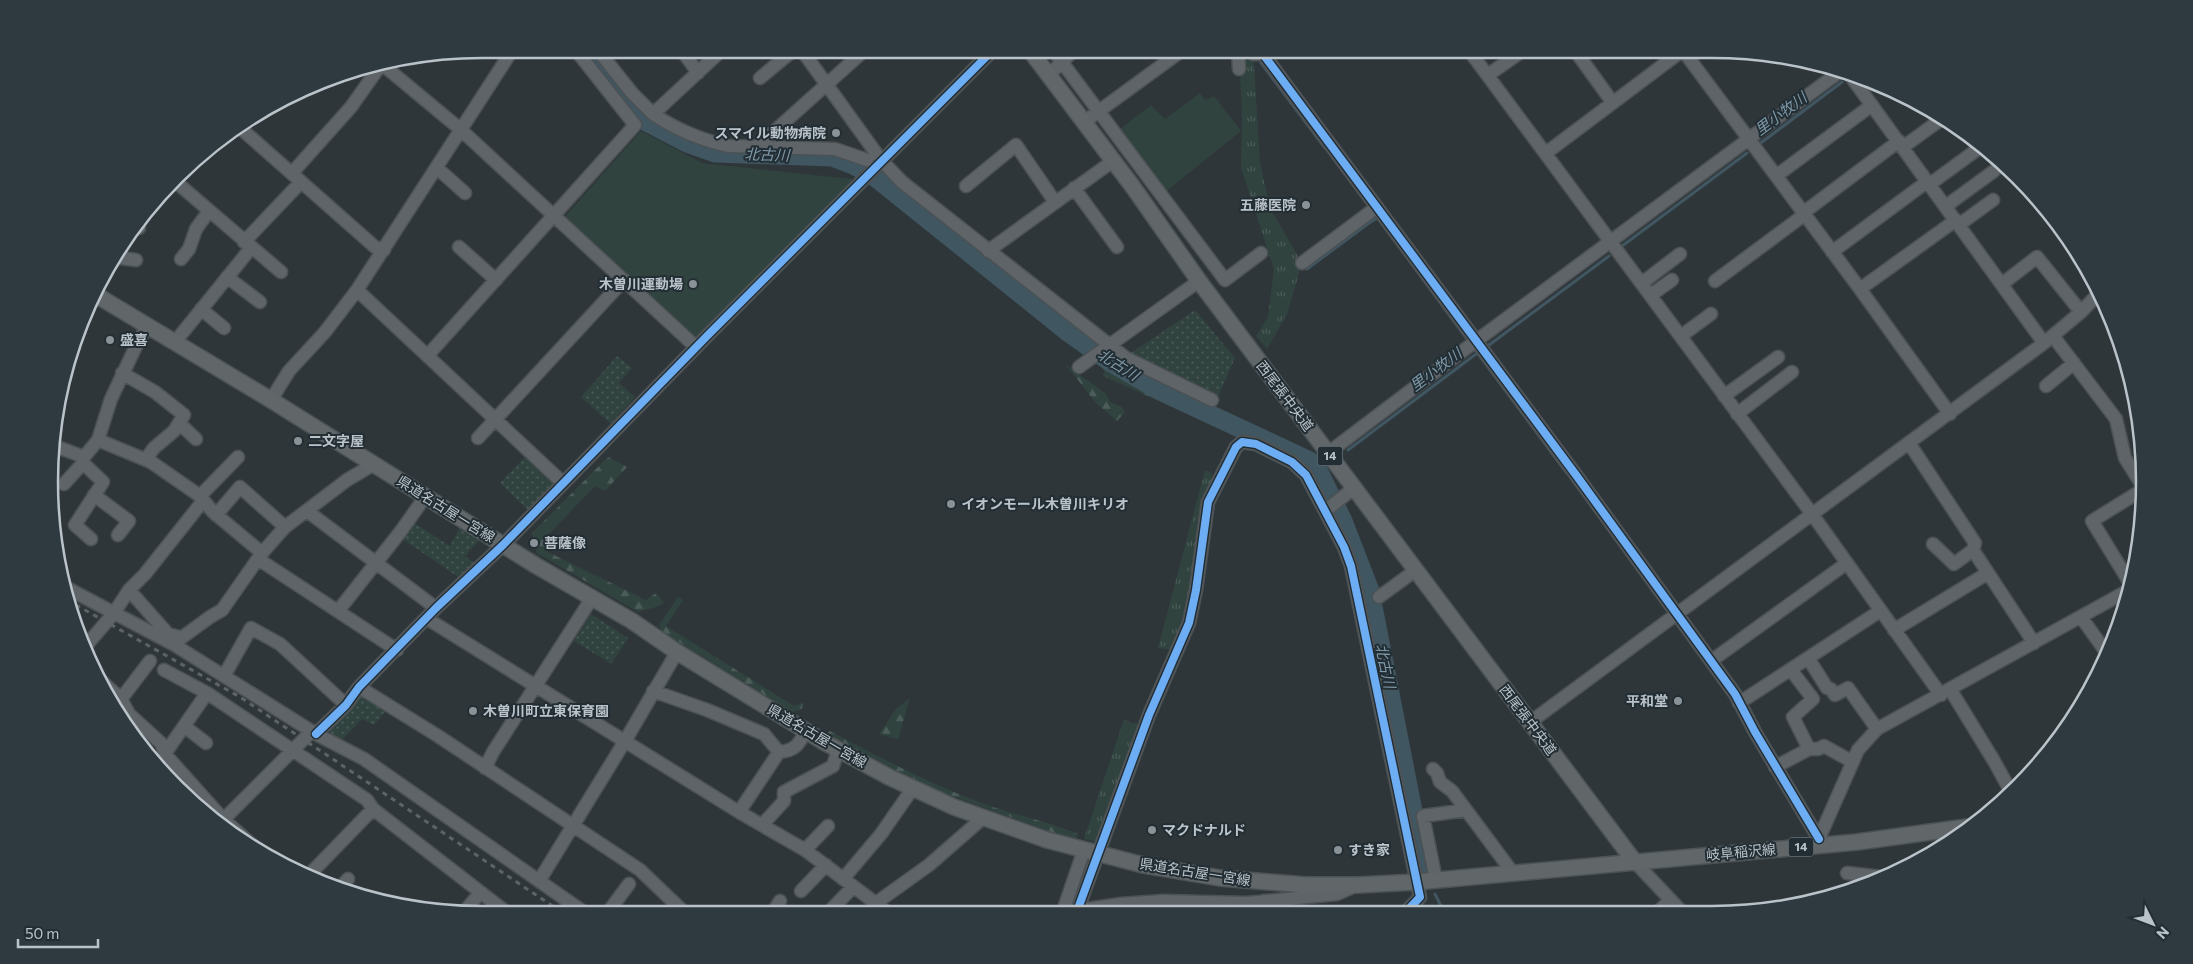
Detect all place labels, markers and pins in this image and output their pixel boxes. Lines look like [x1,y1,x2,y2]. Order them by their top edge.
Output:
place label: スマイル動物病院 [714,124,826,141]
marker: スマイル動物病院 [830,127,842,139]
place label: 五藤医院 [1240,196,1296,213]
marker: 五藤医院 [1300,199,1312,211]
place label: 木曽川運動場 [599,275,683,292]
marker: 木曽川運動場 [687,278,699,290]
place label: 盛喜 [120,331,148,348]
marker: 盛喜 [104,334,116,346]
place label: 二文字屋 [308,432,364,449]
marker: 二文字屋 [292,435,304,447]
place label: イオンモール木曽川キリオ [961,495,1129,512]
marker: イオンモール木曽川キリオ [945,498,957,510]
place label: 菩薩像 [544,534,586,551]
marker: 菩薩像 [528,537,540,549]
place label: 平和堂 [1626,692,1668,709]
marker: 平和堂 [1672,695,1684,707]
place label: 木曽川町立東保育園 [483,702,609,719]
marker: 木曽川町立東保育園 [467,705,479,717]
place label: マクドナルド [1162,821,1246,838]
marker: マクドナルド [1146,824,1158,836]
place label: すき家 [1348,841,1390,858]
marker: すき家 [1332,844,1344,856]

